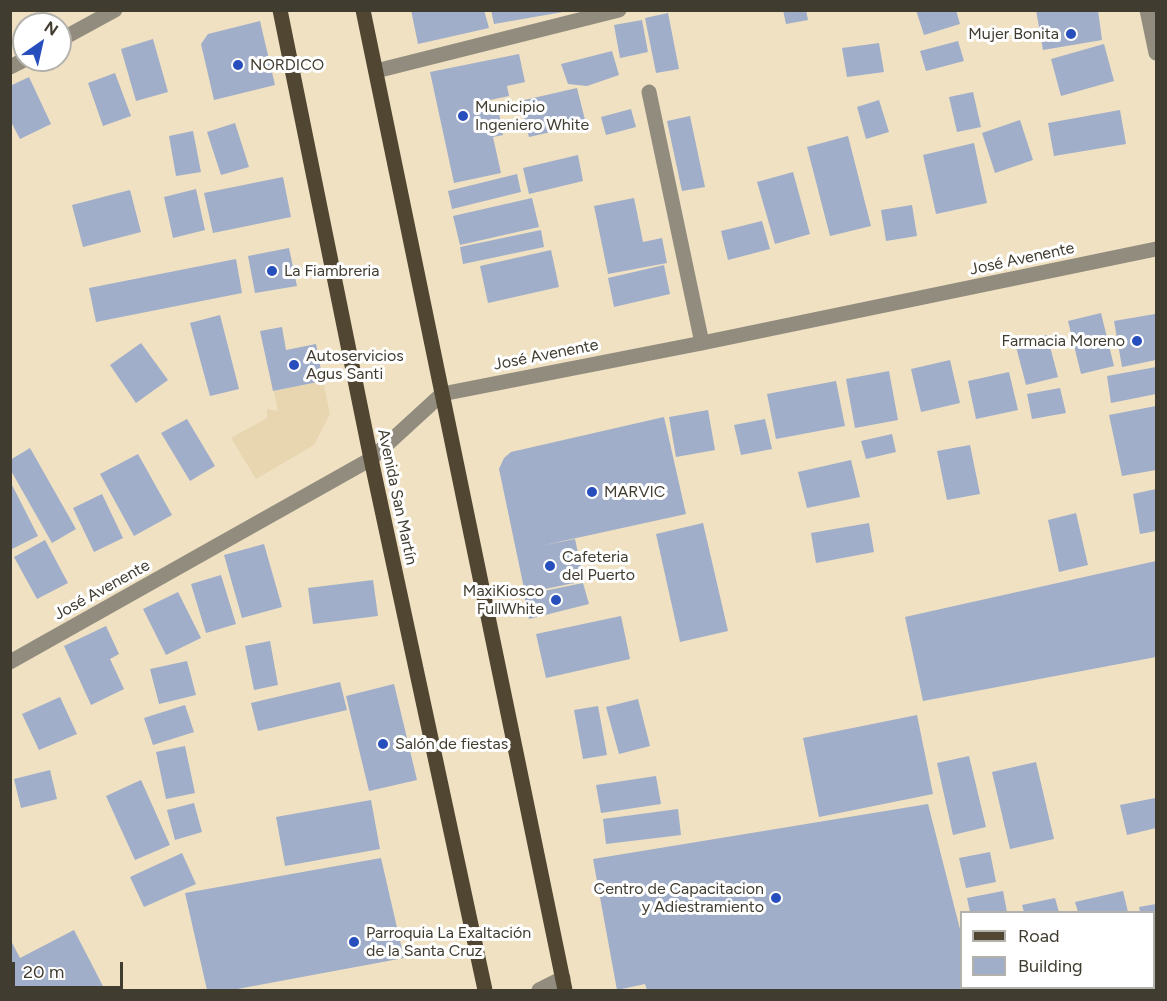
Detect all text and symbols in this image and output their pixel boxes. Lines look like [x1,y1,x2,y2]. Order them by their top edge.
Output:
north arrow [12,12,72,72]
text: N [41,17,62,40]
place label: Mujer Bonita [968,24,1059,44]
marker: Mujer Bonita [1064,27,1078,41]
place label: NORDICO [250,55,324,75]
marker: NORDICO [231,58,245,72]
place label: Municipio Ingeniero White [475,97,589,135]
marker: Municipio Ingeniero White [456,109,470,123]
street label: José Avenente [968,239,1076,279]
place label: La Fiambreria [284,261,379,281]
marker: La Fiambreria [265,264,279,278]
place label: Farmacia Moreno [1001,331,1125,351]
marker: Farmacia Moreno [1130,334,1144,348]
street label: José Avenente [492,335,600,375]
place label: Autoservicios Agus Santi [306,346,404,384]
marker: Autoservicios Agus Santi [287,358,301,372]
street label: Avenida San Martín [373,427,421,567]
place label: MARVIC [604,482,665,502]
marker: MARVIC [585,485,599,499]
place label: Cafeteria del Puerto [562,547,635,585]
street label: José Avenente [51,556,153,624]
marker: Cafeteria del Puerto [543,559,557,573]
place label: MaxiKiosco FullWhite [463,581,544,619]
marker: MaxiKiosco FullWhite [549,593,563,607]
place label: Salón de fiestas [395,734,508,754]
marker: Salón de fiestas [376,737,390,751]
place label: Centro de Capacitacion y Adiestramiento [594,879,764,917]
marker: Centro de Capacitacion y Adiestramiento [769,891,783,905]
legend [960,911,1155,989]
place label: Parroquia La Exaltación de la Santa Cruz [366,923,531,961]
text: Road [1018,925,1059,947]
marker: Parroquia La Exaltación de la Santa Cruz [347,935,361,949]
scale bar [15,950,126,988]
text: Building [1018,955,1083,977]
text: 20 m [23,961,64,983]

